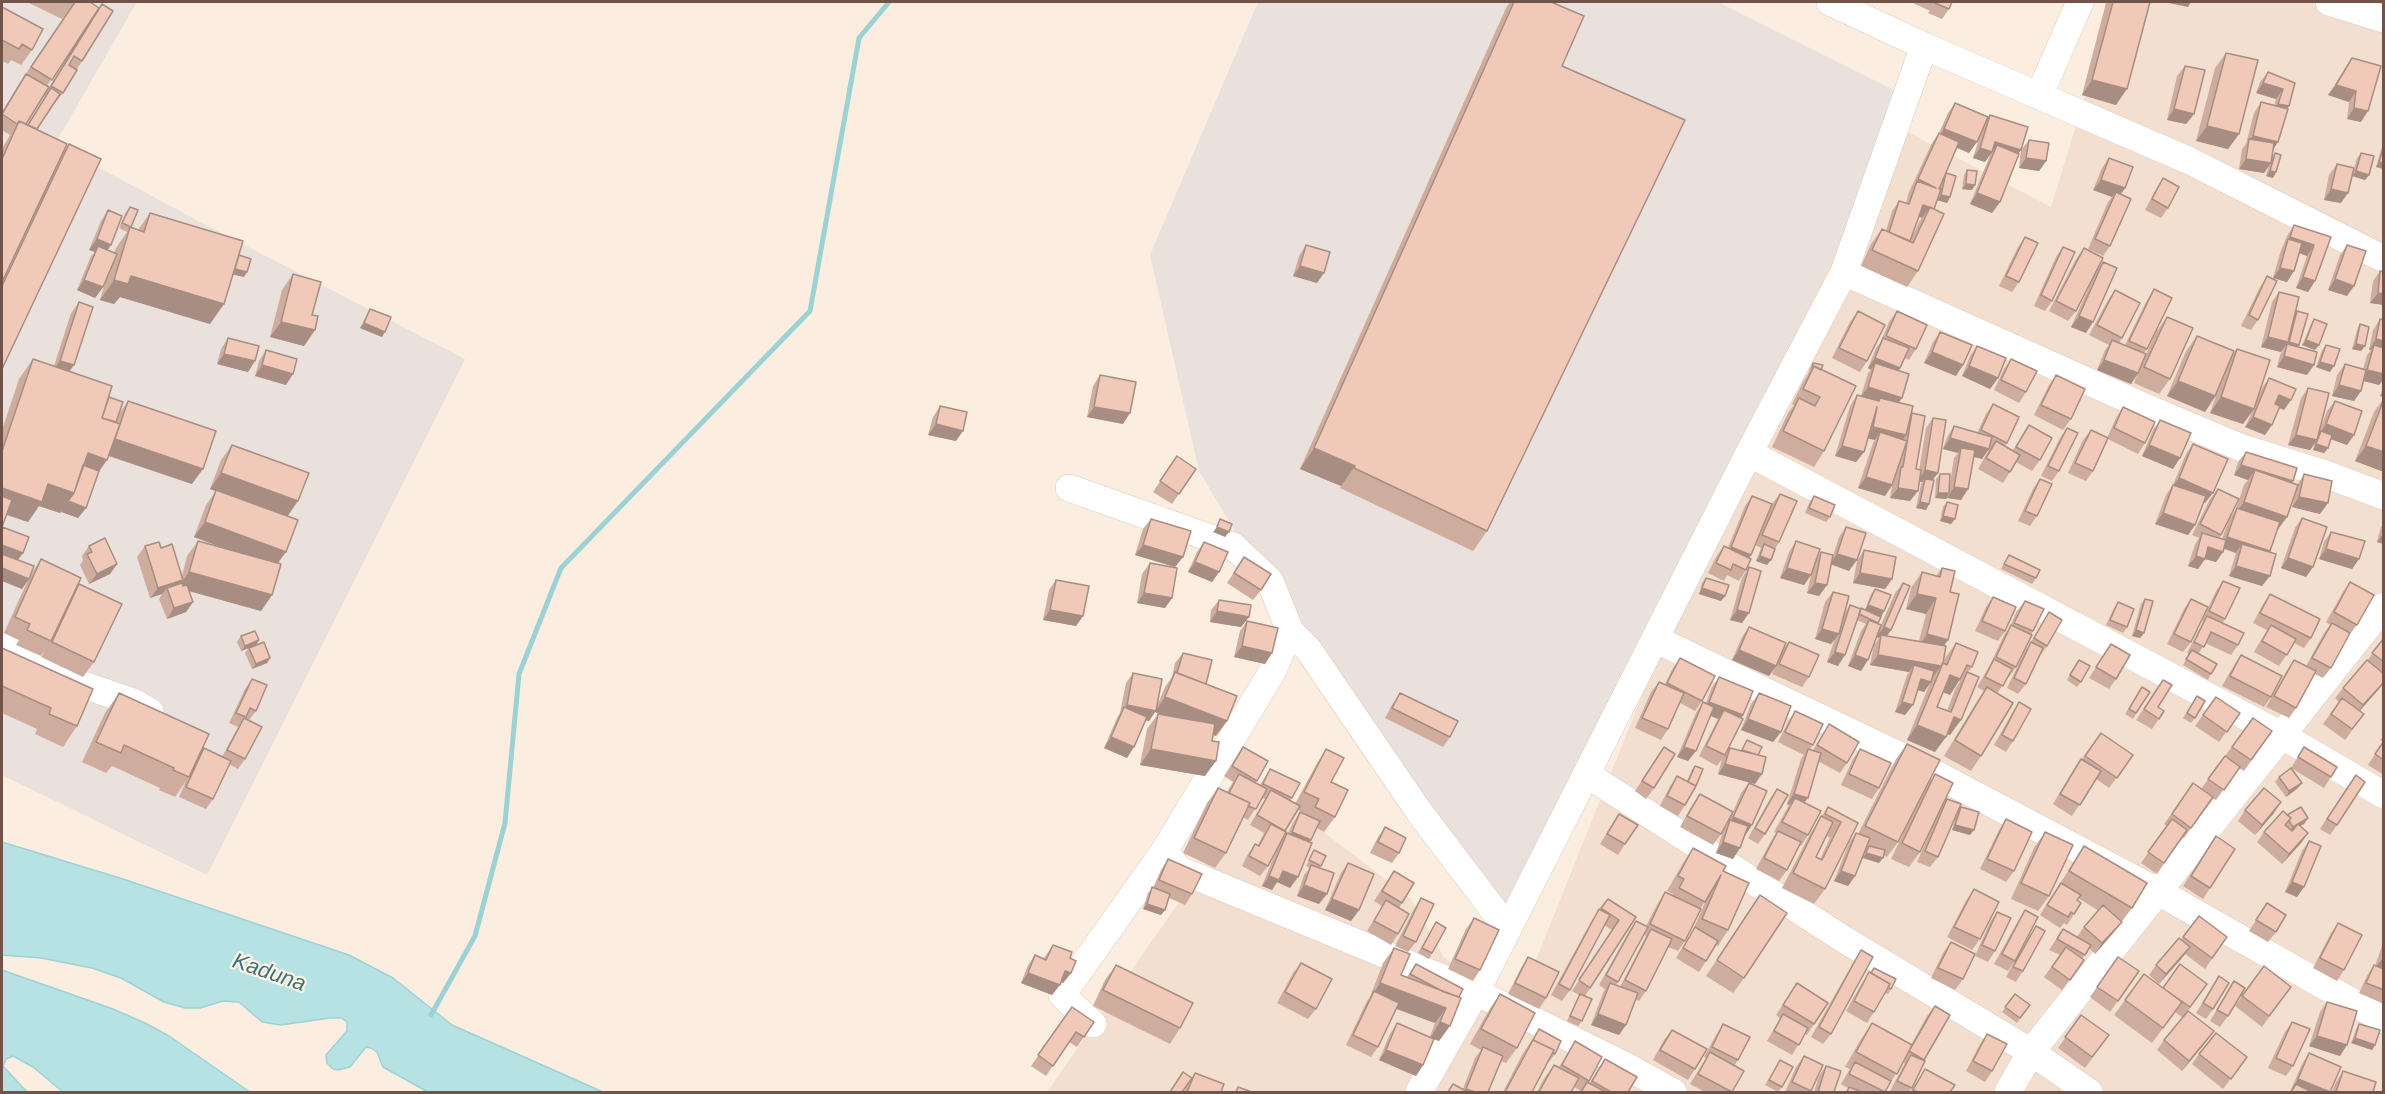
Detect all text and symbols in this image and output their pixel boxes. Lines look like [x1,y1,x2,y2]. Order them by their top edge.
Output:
water label: Kaduna [229,948,309,998]

